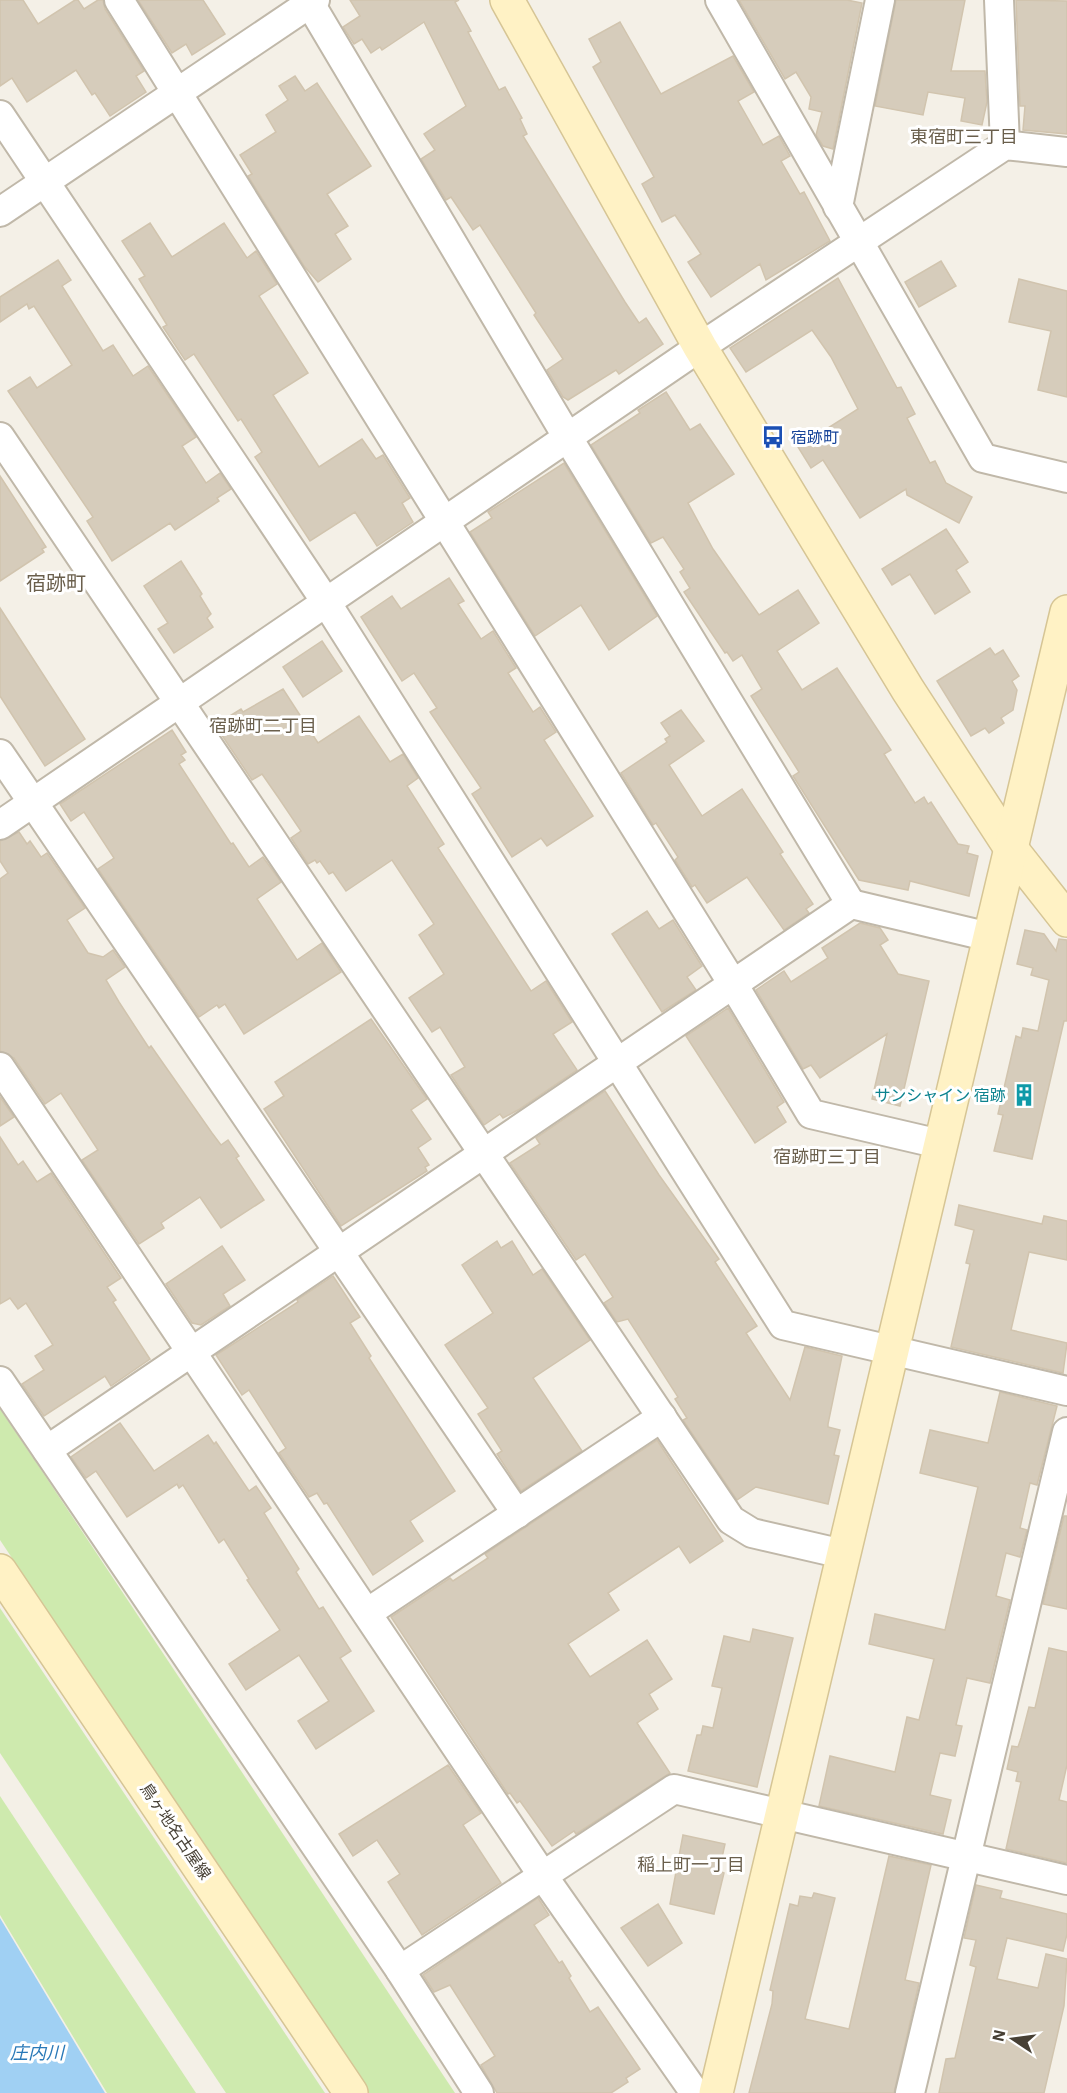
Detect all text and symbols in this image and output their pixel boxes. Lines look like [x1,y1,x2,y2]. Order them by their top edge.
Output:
district label: 東宿町三丁目 [910,125,1018,148]
bus stop icon: 宿跡町 [760,424,786,450]
place label: 宿跡町 [791,427,839,447]
district label: 宿跡町 [26,569,86,596]
district label: 宿跡町二丁目 [209,714,317,737]
building icon: サンシャイン 宿跡 [1011,1082,1037,1108]
place label: サンシャイン 宿跡 [874,1085,1006,1105]
district label: 宿跡町三丁目 [773,1145,881,1168]
street label: 鳥ヶ地名古屋線 [136,1779,216,1883]
district label: 稲上町一丁目 [637,1853,745,1876]
north arrow [983,2009,1043,2069]
text: N [987,2028,1009,2044]
water label: 庄内川 [10,2041,66,2064]

